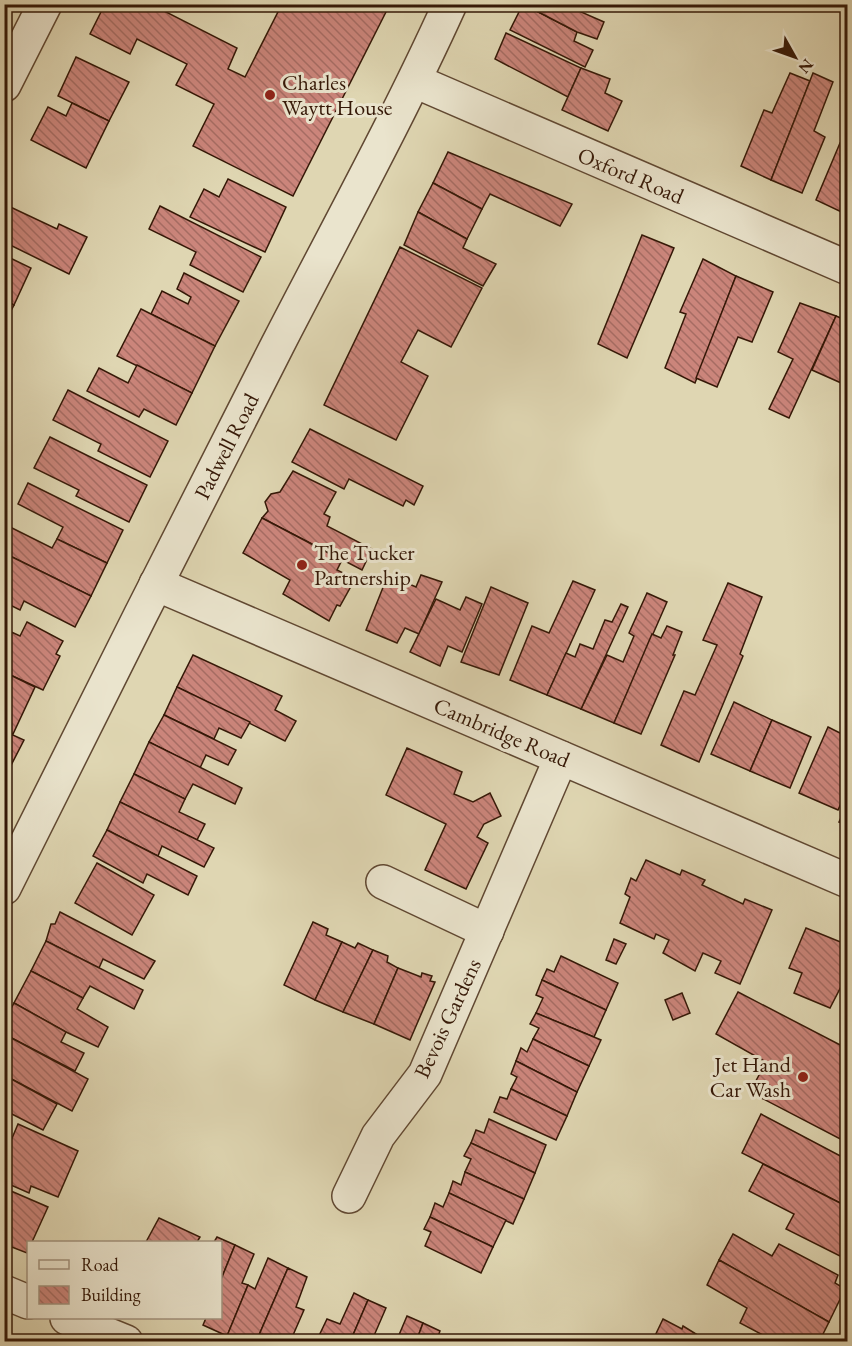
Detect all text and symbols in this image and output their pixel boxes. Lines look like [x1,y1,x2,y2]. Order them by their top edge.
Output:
north arrow [765,27,825,87]
text: N [794,55,818,78]
place label: Charles Waytt House [282,68,393,122]
marker: Charles Waytt House [263,88,277,102]
street label: Oxford Road [573,140,689,211]
street label: Padwell Road [187,388,266,504]
place label: The Tucker Partnership [314,538,415,592]
marker: The Tucker Partnership [295,558,309,572]
street label: Cambridge Road [429,691,575,775]
street label: Bevois Gardens [407,954,488,1083]
place label: Jet Hand Car Wash [710,1050,792,1104]
marker: Jet Hand Car Wash [796,1070,810,1084]
legend [27,1241,222,1319]
text: Road [81,1253,120,1276]
text: Building [81,1283,141,1306]

